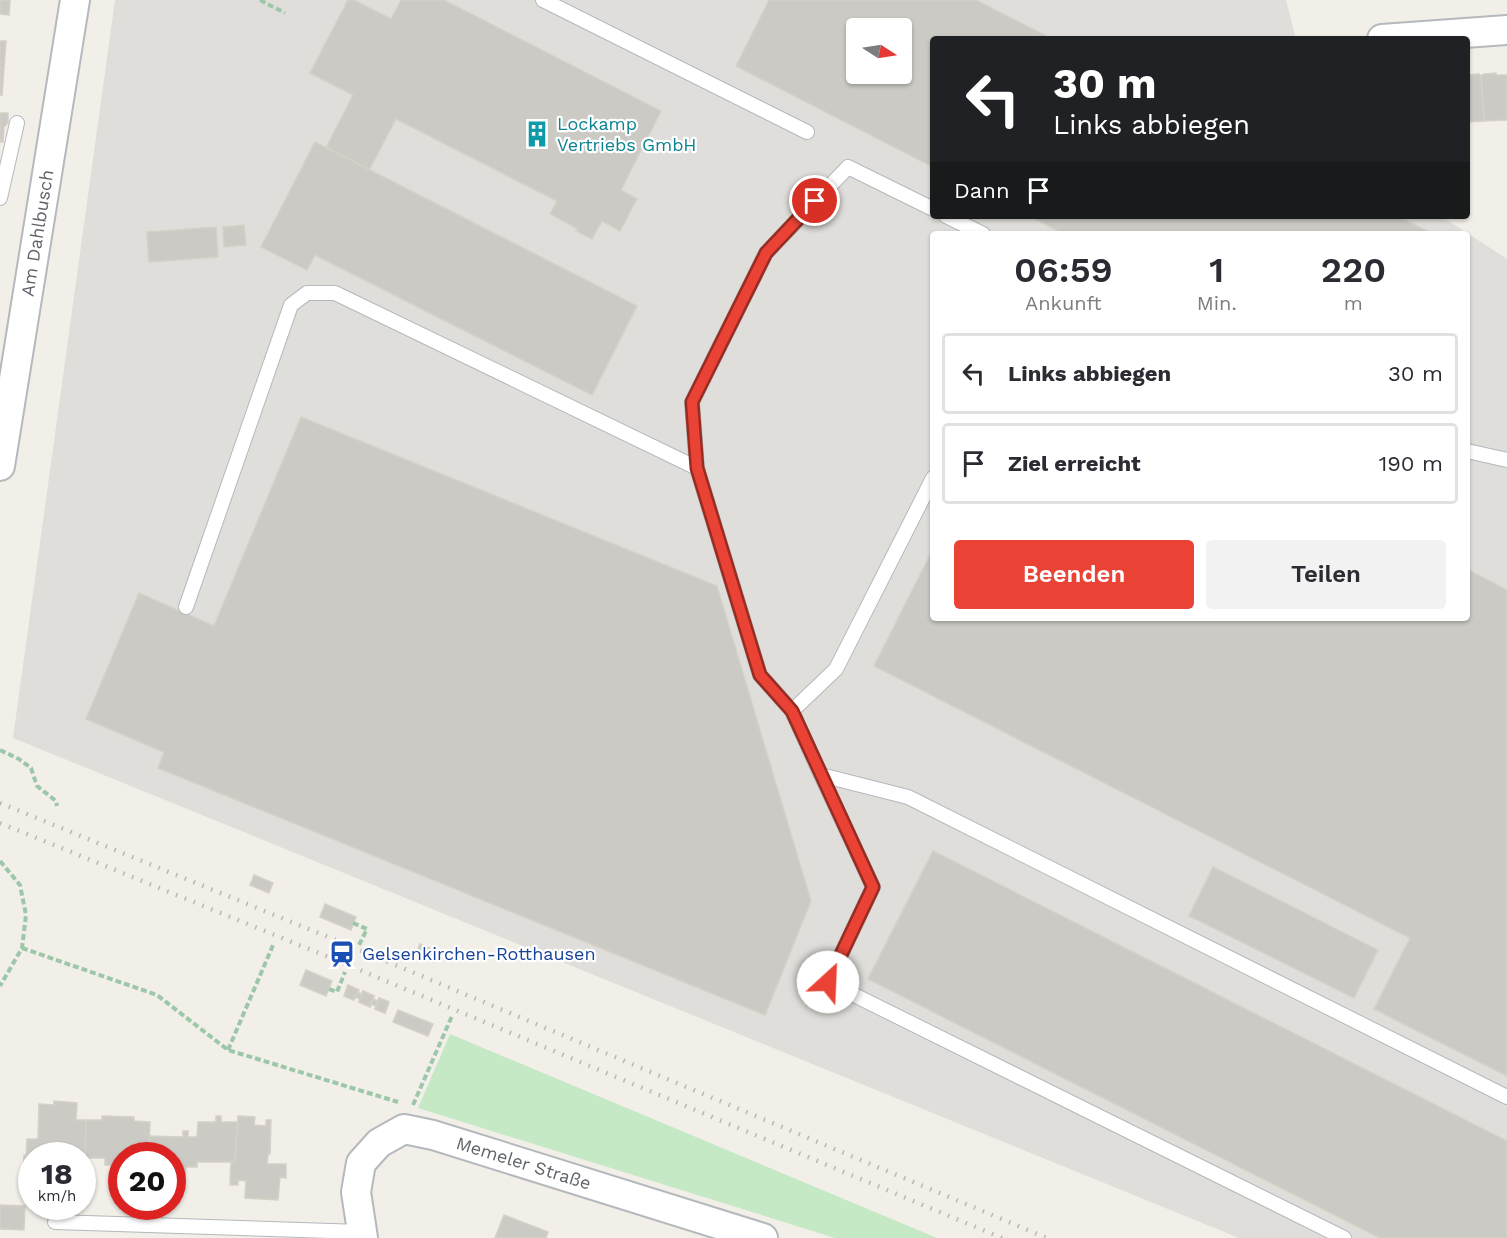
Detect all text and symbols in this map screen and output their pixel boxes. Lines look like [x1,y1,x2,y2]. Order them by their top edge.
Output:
north arrow [846,18,912,84]
map controls [846,18,912,84]
text: 30 m [1053,59,1157,108]
icon: left [954,60,1032,138]
text: Links abbiegen [1053,109,1250,141]
place label: Lockamp Vertriebs GmbH [557,113,697,155]
building icon: Lockamp Vertriebs GmbH [522,119,552,149]
street label: Am Dahlbusch [16,168,58,298]
icon: arrive [1022,174,1055,207]
pin [789,175,840,226]
text: Dann [954,178,1010,203]
icon: arrive [798,184,831,217]
text: 06:59 [1014,249,1113,291]
text: 1 [1209,249,1224,291]
text: 220 [1321,249,1386,291]
text: Ankunft [1025,291,1102,315]
text: Min. [1197,291,1237,315]
text: m [1344,291,1363,315]
icon: left [957,357,990,390]
text: Links abbiegen [1008,361,1171,386]
text: 30 m [1388,361,1443,386]
icon: arrive [957,447,990,480]
text: Ziel erreicht [1008,451,1141,476]
text: 190 m [1379,451,1443,476]
button: Beenden [954,540,1194,609]
button: Teilen [1206,540,1446,609]
station icon: Gelsenkirchen-Rotthausen [327,939,357,969]
place label: Gelsenkirchen-Rotthausen [362,943,596,964]
position arrow [796,950,860,1014]
street label: Memeler Straße [454,1132,594,1194]
speed limit sign: 20 [108,1142,186,1220]
text: 18 [41,1156,73,1191]
text: km/h [38,1187,76,1205]

